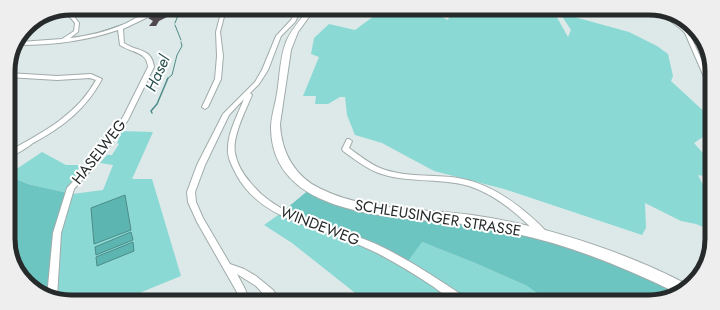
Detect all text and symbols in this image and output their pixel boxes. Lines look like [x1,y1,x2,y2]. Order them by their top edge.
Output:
water label: Hasel [139,50,176,95]
street label: HASELWEG [67,115,131,189]
street label: SCHLEUSINGER STRASSE [353,194,523,242]
street label: WINDEWEG [277,201,363,251]

